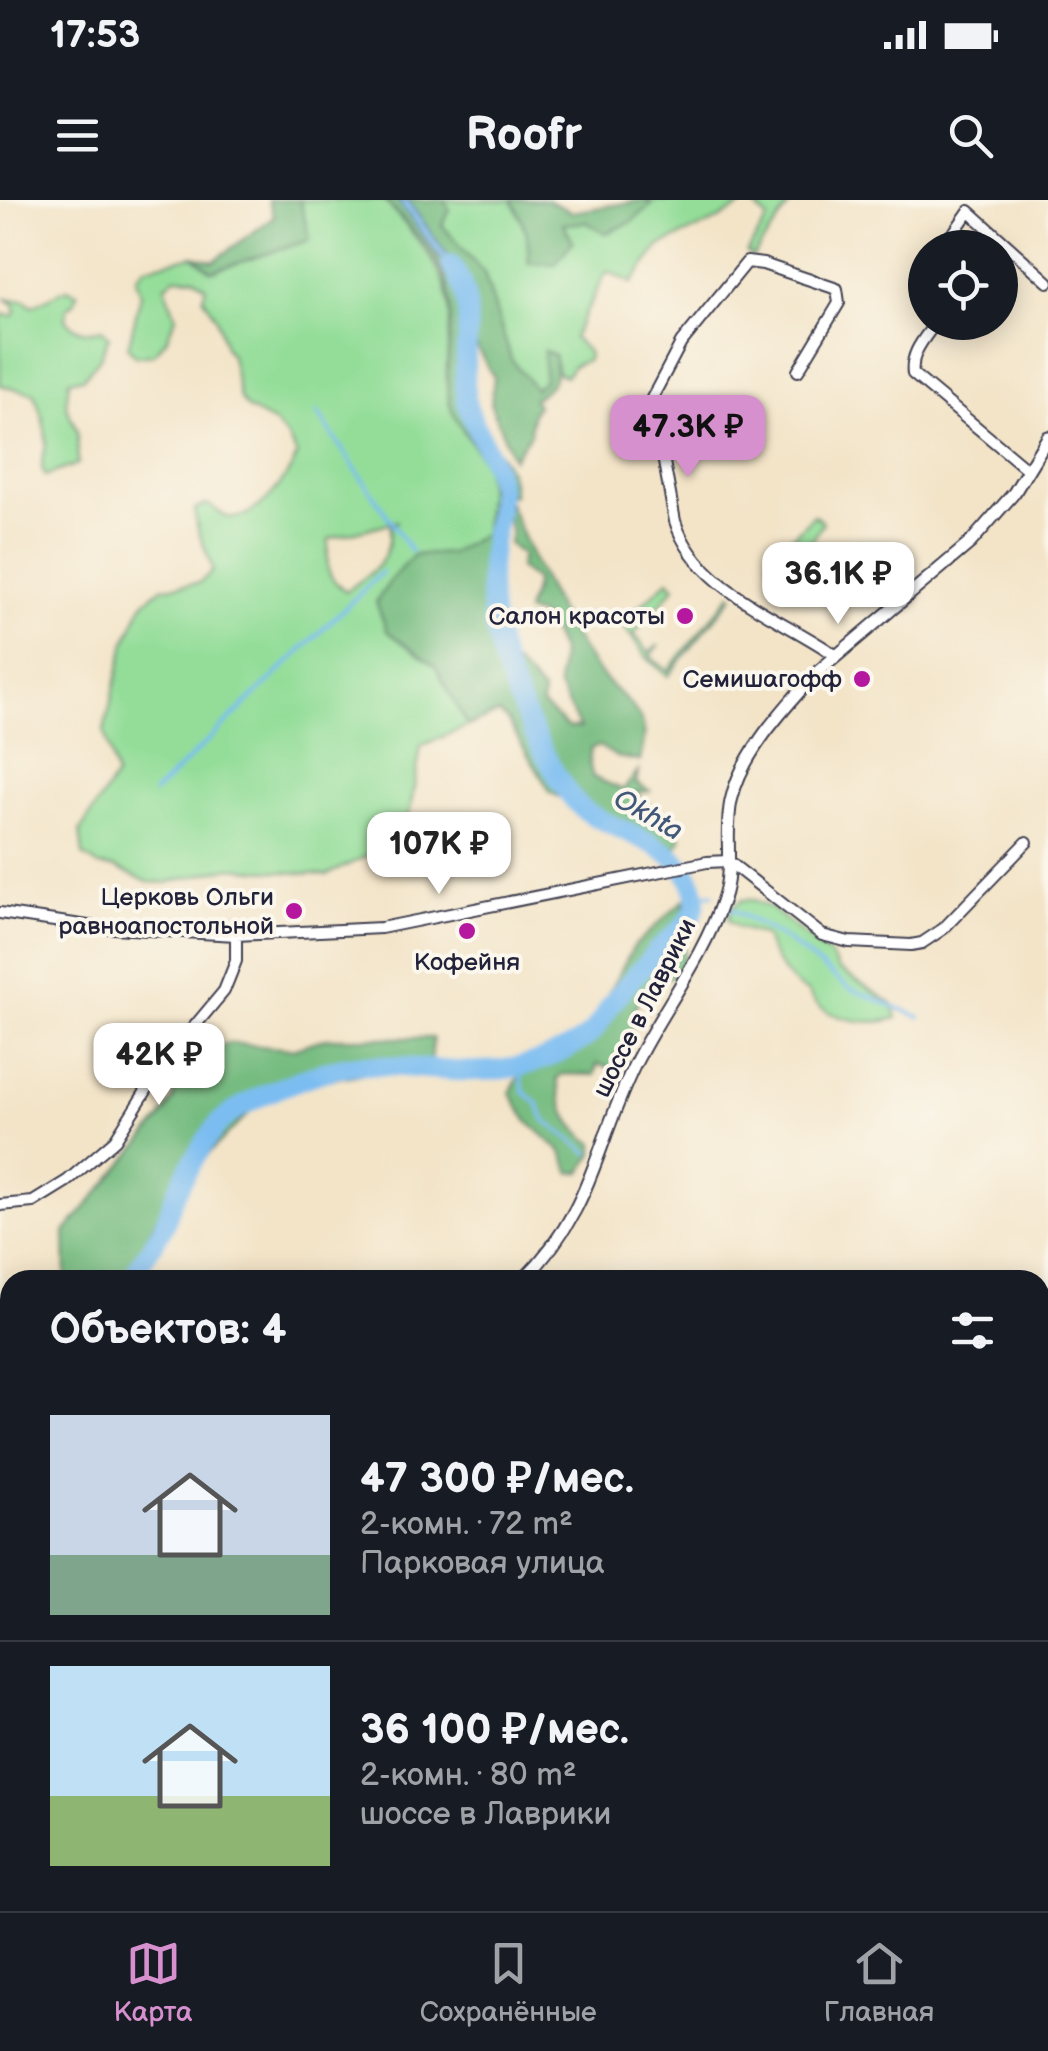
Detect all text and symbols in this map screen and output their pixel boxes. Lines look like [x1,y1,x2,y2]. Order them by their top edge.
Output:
text: 17:53 [50,13,140,58]
icon: menu [50,108,105,163]
text: Roofr [466,108,582,163]
icon: search [943,108,998,163]
map controls [908,230,1018,340]
button: locate [908,230,1018,340]
pin: 47.3K ₽ [596,395,780,480]
text: 47.3K ₽ [632,408,744,447]
pin: 36.1K ₽ [746,542,930,627]
text: 36.1K ₽ [784,555,892,594]
place label: Салон красоты [489,601,665,632]
marker: Салон красоты [674,605,696,627]
place label: Семишагофф [683,664,842,695]
marker: Семишагофф [851,668,873,690]
water label: Okhta [607,782,689,848]
pin: 107K ₽ [358,812,520,897]
text: 107K ₽ [389,825,489,864]
place label: Церковь Ольги равноапостольной [58,882,274,942]
marker: Церковь Ольги равноапостольной [283,900,305,922]
street label: шоссе в Лаврики [587,913,703,1103]
marker: Кофейня [456,920,478,942]
place label: Кофейня [414,947,520,978]
pin: 42K ₽ [89,1023,229,1108]
text: 42K ₽ [115,1036,203,1075]
icon: filters [945,1303,1000,1358]
text: Объектов: 4 [50,1305,287,1356]
text: 47 300 ₽/мес. [360,1454,634,1505]
icon: home [130,1455,250,1575]
text: 2-комн. · 72 m² [360,1505,573,1544]
text: Парковая улица [360,1544,605,1583]
text: 36 100 ₽/мес. [360,1705,629,1756]
icon: home [130,1706,250,1826]
text: 2-комн. · 80 m² [360,1756,576,1795]
text: шоссе в Лаврики [360,1795,611,1834]
tab: Карта [114,1936,192,2029]
tab: Сохранённые [420,1936,597,2029]
tab: Главная [824,1936,934,2029]

